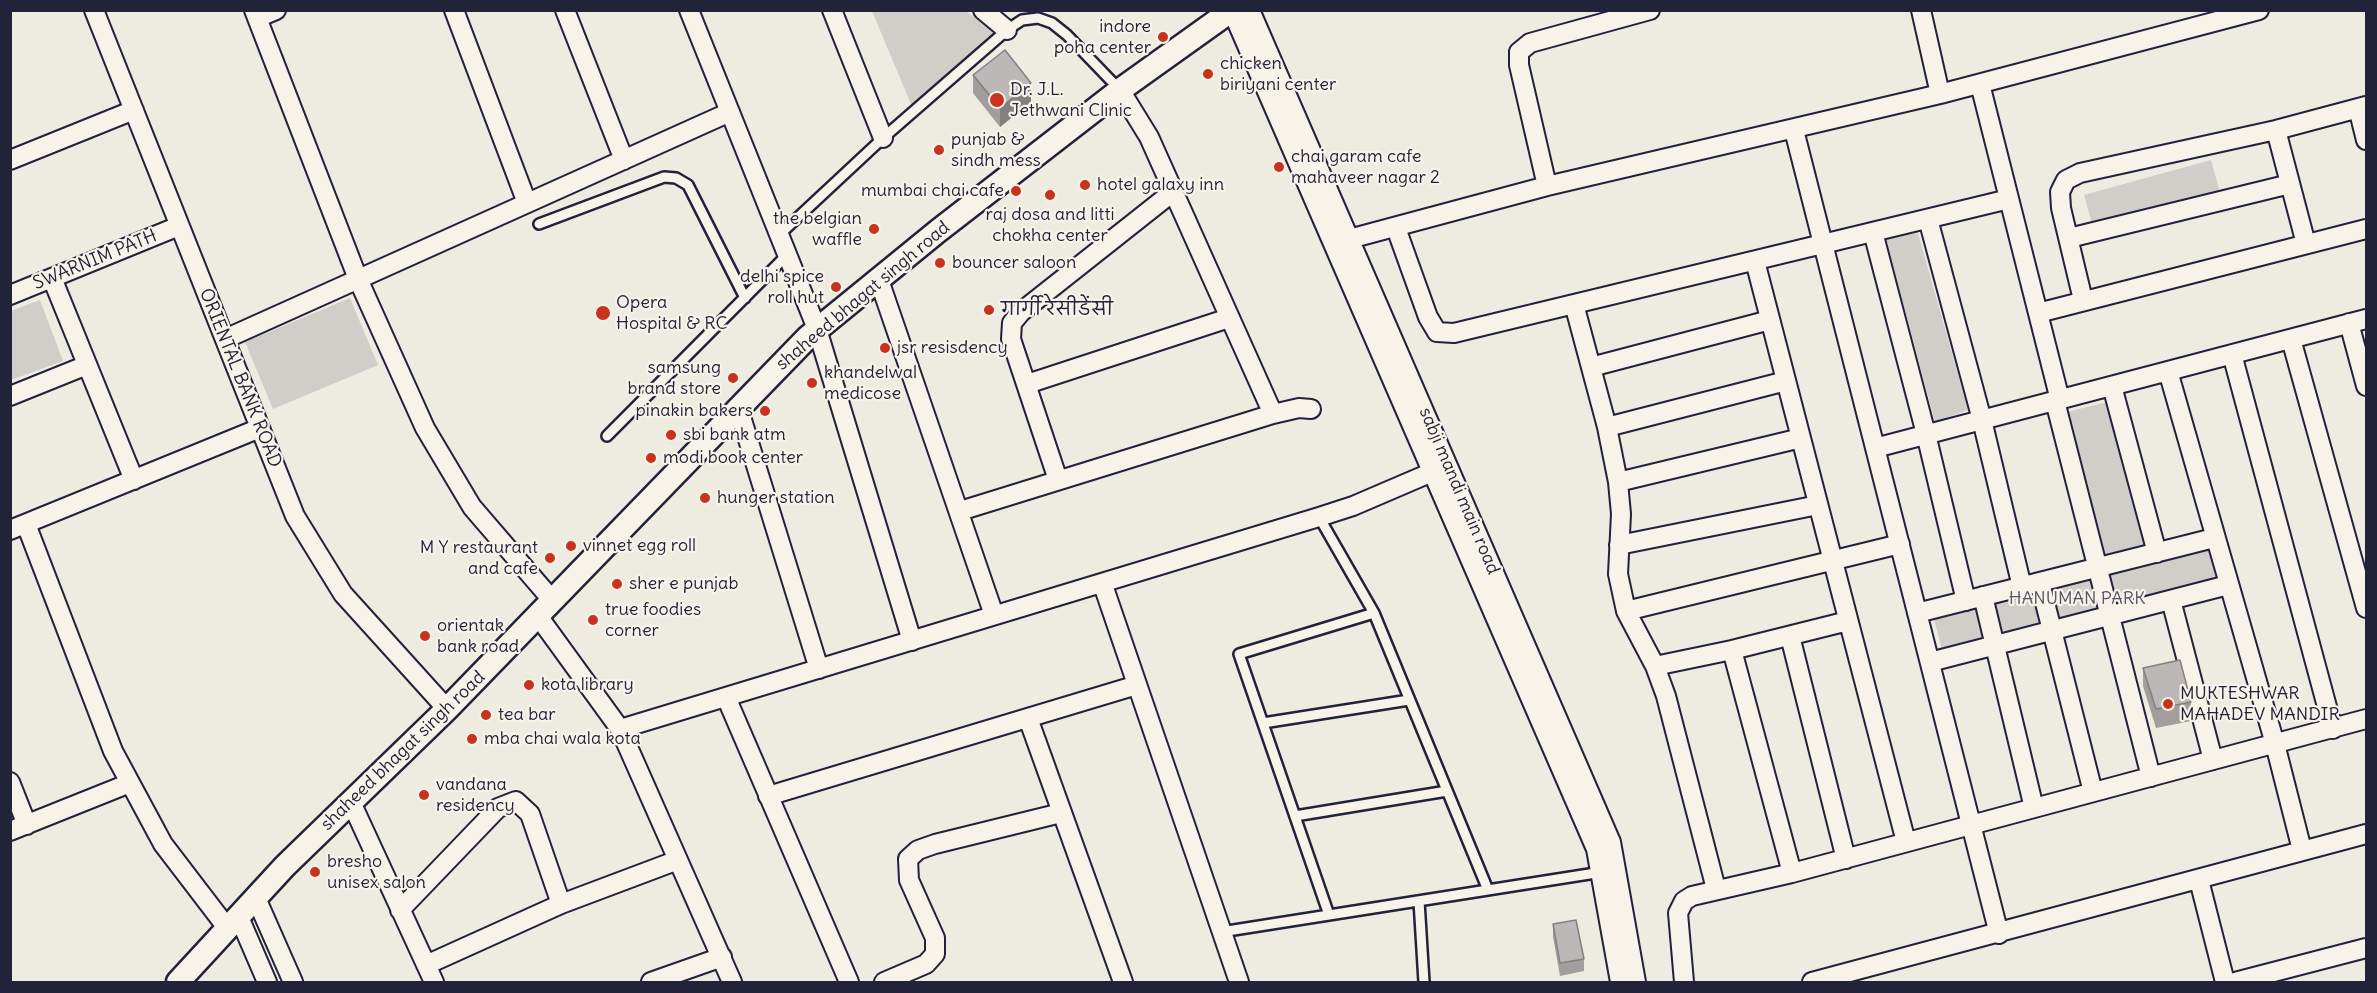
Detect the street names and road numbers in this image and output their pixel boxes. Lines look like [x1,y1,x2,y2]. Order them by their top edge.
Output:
street label: shaheed bhagat singh road [772,217,954,375]
street label: SWARNIM PATH [30,225,160,295]
street label: ORIENTAL BANK ROAD [194,285,286,471]
street label: sabji mandi main road [1414,404,1504,578]
street label: shaheed bhagat singh road [316,667,490,835]

